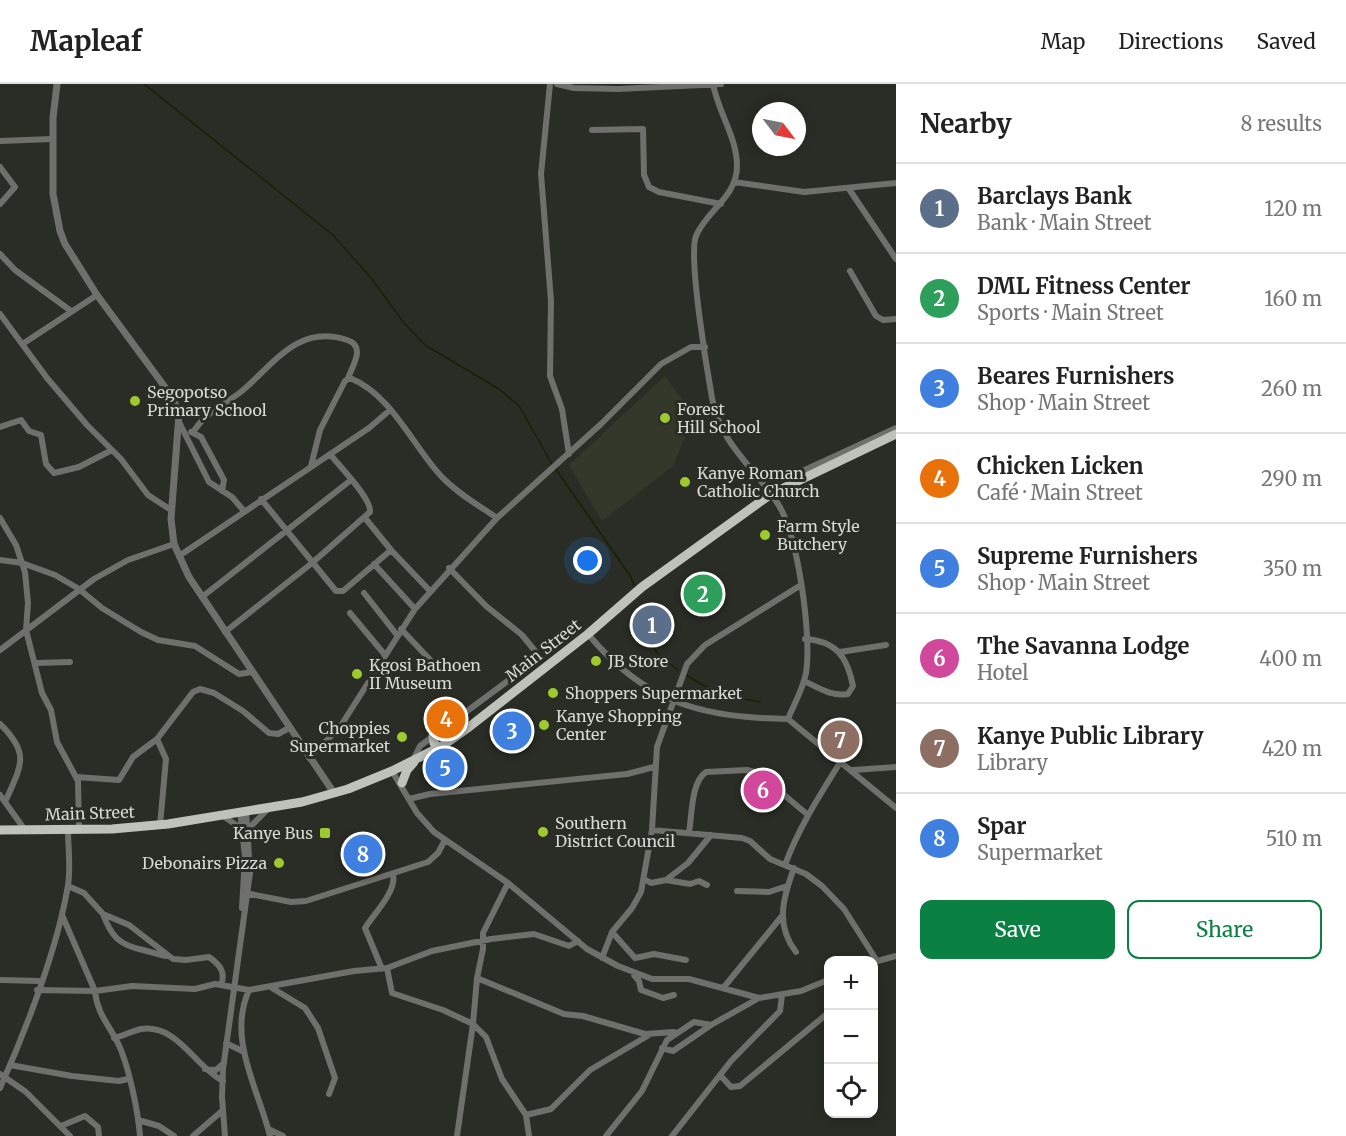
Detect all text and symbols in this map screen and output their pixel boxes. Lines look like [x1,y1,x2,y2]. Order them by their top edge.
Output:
text: Mapleaf [30,23,142,59]
text: Map [1041,28,1085,55]
text: Directions [1118,28,1223,55]
text: Saved [1256,28,1316,55]
north arrow [752,102,806,156]
text: Nearby [920,107,1012,140]
text: 8 results [1240,111,1322,136]
text: Barclays Bank [977,182,1132,210]
text: 1 [935,196,944,221]
text: 120 m [1264,196,1322,221]
text: Bank · Main Street [977,210,1152,235]
text: DML Fitness Center [977,272,1191,300]
text: 2 [934,286,945,311]
text: 160 m [1264,286,1322,311]
text: Sports · Main Street [977,300,1164,325]
text: Beares Furnishers [977,362,1175,390]
text: 3 [934,376,945,401]
text: 260 m [1261,376,1322,401]
place label: Segopotso Primary School [147,382,267,420]
text: Shop · Main Street [977,390,1150,415]
marker: Segopotso Primary School [128,394,142,408]
place label: Forest Hill School [677,399,761,437]
marker: Forest Hill School [658,411,672,425]
text: Chicken Licken [977,452,1143,480]
place label: Kanye Roman Catholic Church [697,463,820,501]
text: 4 [933,466,946,491]
text: 290 m [1261,466,1322,491]
marker: Kanye Roman Catholic Church [678,475,692,489]
text: Café · Main Street [977,480,1143,505]
place label: Farm Style Butchery [777,516,860,554]
marker: Farm Style Butchery [758,528,772,542]
text: Supreme Furnishers [977,542,1198,570]
your location [573,546,602,575]
text: 5 [934,556,945,581]
text: 350 m [1263,556,1322,581]
text: Shop · Main Street [977,570,1150,595]
pin: 2 [684,572,722,616]
pin: 1 [632,602,672,648]
street label: Main Street [501,614,585,686]
text: The Savanna Lodge [977,632,1189,660]
text: 6 [933,646,946,671]
text: 400 m [1259,646,1322,671]
place label: JB Store [607,651,668,671]
marker: JB Store [589,654,603,668]
place label: Kgosi Bathoen II Museum [369,655,481,693]
text: Hotel [977,660,1028,685]
marker: Kgosi Bathoen II Museum [350,667,364,681]
place label: Shoppers Supermarket [565,683,743,703]
marker: Shoppers Supermarket [546,686,560,700]
pin: 4 [426,696,466,742]
place label: Kanye Shopping Center [556,706,682,744]
pin: 3 [492,708,532,754]
place label: Choppies Supermarket [289,718,391,756]
marker: Kanye Shopping Center [537,718,551,732]
pin: 7 [820,718,860,762]
text: Kanye Public Library [977,722,1203,750]
marker: Choppies Supermarket [395,730,409,744]
text: 7 [934,736,946,761]
text: 420 m [1262,736,1322,761]
pin: 5 [426,746,464,790]
text: Library [977,750,1048,775]
pin: 6 [744,768,783,812]
street label: Main Street [45,801,136,825]
text: Spar [977,812,1027,840]
place label: Southern District Council [555,813,675,851]
place label: Kanye Bus [233,823,313,843]
marker: Southern District Council [536,825,550,839]
marker: Kanye Bus [318,826,332,840]
text: 8 [933,826,946,851]
text: 510 m [1266,826,1322,851]
pin: 8 [344,832,382,876]
text: Supermarket [977,840,1103,865]
place label: Debonairs Pizza [142,853,267,873]
marker: Debonairs Pizza [272,856,286,870]
button: Save [920,900,1115,959]
button: Share [1127,900,1322,959]
map controls [824,956,878,1118]
button: + [824,956,878,1010]
button: − [824,1010,878,1064]
button: locate [824,1064,878,1118]

